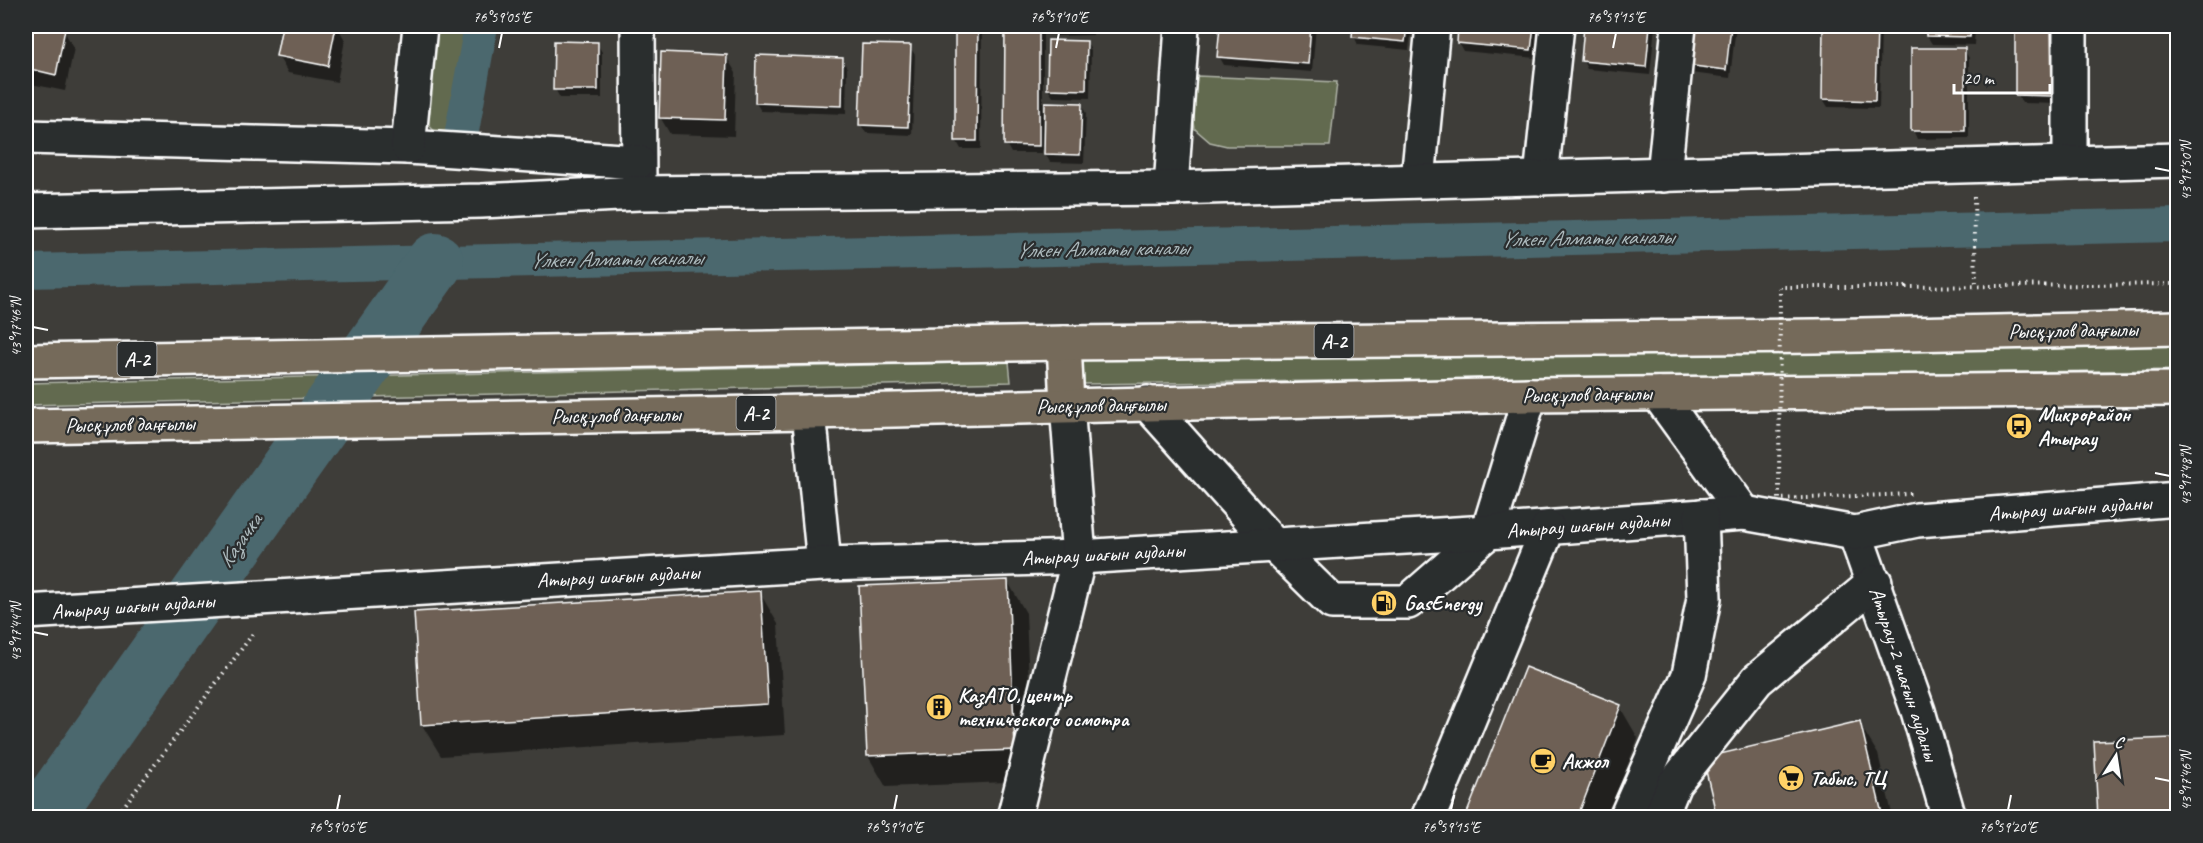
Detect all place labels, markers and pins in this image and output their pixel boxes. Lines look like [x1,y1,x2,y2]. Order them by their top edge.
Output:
place label: Микрорайон Атырау [2038,401,2132,452]
bus stop icon: Микрорайон Атырау [2004,411,2034,441]
fuel station icon: GasEnergy [1369,588,1399,618]
place label: GasEnergy [1404,590,1483,617]
place label: КазАТО, центр технического осмотра [958,682,1131,732]
building icon: КазАТО, центр технического осмотра [924,692,954,722]
cafe icon: Акжол [1528,746,1558,776]
place label: Акжол [1562,748,1610,774]
supermarket icon: Табыс, ТЦ [1776,763,1806,793]
place label: Табыс, ТЦ [1810,765,1889,791]

